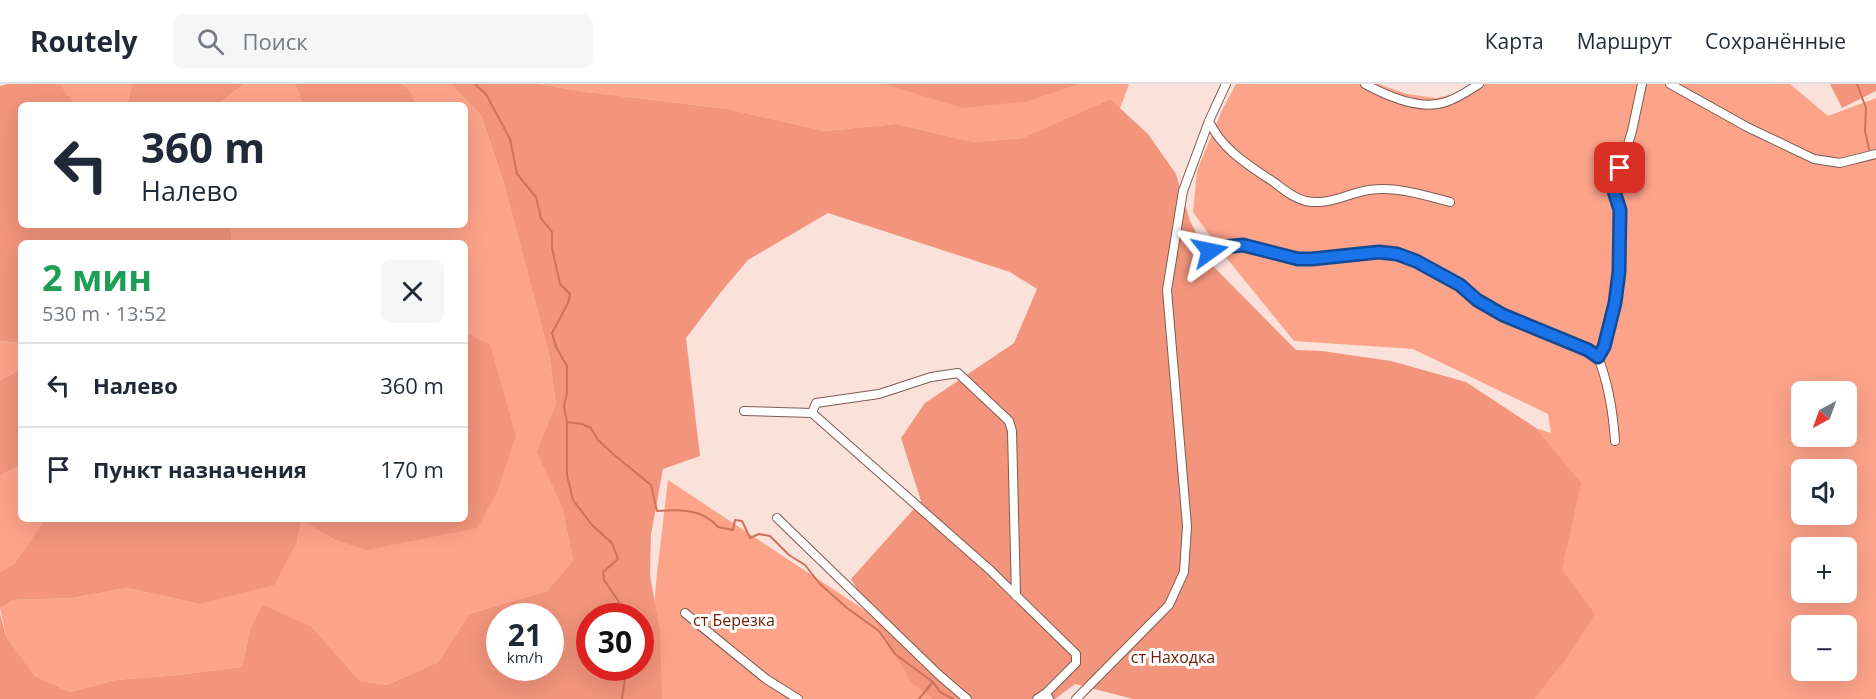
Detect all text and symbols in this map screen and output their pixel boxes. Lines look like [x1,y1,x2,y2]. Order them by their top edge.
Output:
search box [173,14,593,68]
text: Routely [30,22,137,60]
icon: search [194,25,227,58]
text: Поиск [242,26,308,56]
text: Карта [1485,27,1544,55]
text: Маршрут [1577,27,1672,55]
text: Сохранённые [1705,27,1846,55]
text: 360 m [141,118,265,175]
icon: left [42,126,120,204]
pin [1594,142,1645,193]
icon: arrive [1603,151,1636,184]
text: Налево [141,172,238,209]
position arrow [1178,219,1242,283]
text: 2 мин [42,253,152,302]
button: close [381,260,444,323]
text: 530 m · 13:52 [42,300,167,327]
icon: left [42,369,75,402]
text: Налево [93,370,178,400]
text: 360 m [380,370,444,400]
north arrow [1791,381,1857,447]
map controls [1791,381,1857,681]
icon: arrive [42,453,75,486]
text: Пункт назначения [93,454,307,484]
text: 170 m [380,454,444,484]
button: sound [1791,459,1857,525]
button: + [1791,537,1857,603]
speed limit sign: 30 [576,603,654,681]
park label: ст Березка [693,609,775,631]
text: 21 [508,614,542,655]
button: − [1791,615,1857,681]
park label: ст Находка [1131,646,1215,668]
text: km/h [507,647,543,667]

